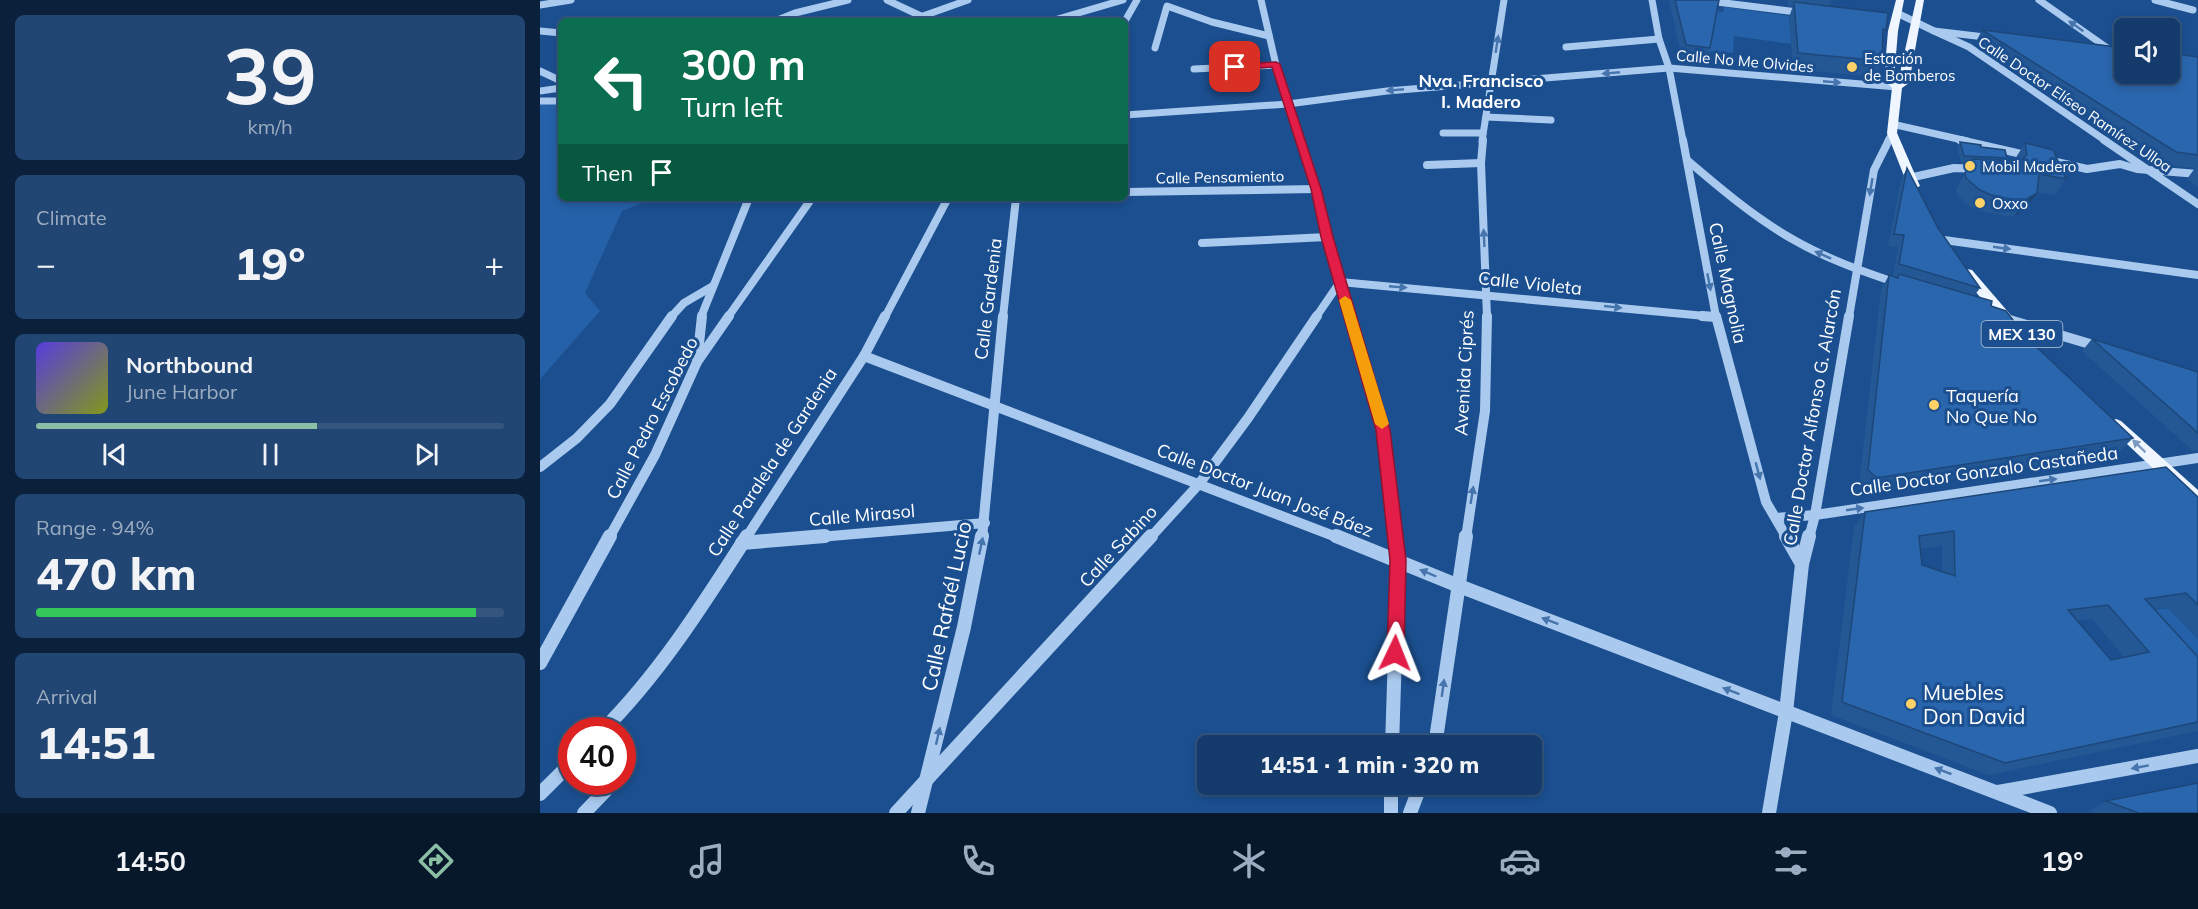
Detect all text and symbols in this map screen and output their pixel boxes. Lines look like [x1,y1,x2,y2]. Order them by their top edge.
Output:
map controls [2114,18,2180,84]
button: sound [2114,18,2180,84]
one-way arrow [2068,21,2084,32]
text: 39 [223,26,317,124]
street label: Calle Doctor Elíseo Ramírez Ulloa [1975,32,2175,176]
one-way arrow [1493,35,1502,54]
text: 300 m [681,38,806,91]
pin [1209,41,1260,92]
icon: left [582,42,660,120]
street label: Calle No Me Olvides [1675,46,1815,76]
place label: Estación de Bomberos [1864,49,1956,85]
icon: arrive [1218,50,1251,83]
marker: Estación de Bomberos [1845,60,1859,74]
one-way arrow [1601,68,1620,78]
district label: Nva. Francisco I. Madero [1418,69,1544,113]
one-way arrow [1823,77,1842,86]
one-way arrow [1386,85,1405,95]
text: Turn left [681,90,783,124]
text: km/h [247,114,293,139]
icon: arrive [645,156,678,189]
place label: Mobil Madero [1982,157,2076,176]
text: Then [582,159,633,187]
marker: Mobil Madero [1963,159,1977,173]
street label: Calle Pensamiento [1156,166,1284,188]
one-way arrow [1867,178,1876,197]
place label: Oxxo [1992,194,2028,213]
marker: Oxxo [1973,196,1987,210]
text: Climate [36,205,107,230]
street label: Calle Magnolia [1704,220,1752,346]
one-way arrow [1479,228,1489,247]
text: 19° [234,235,306,291]
street label: Calle Gardenia [969,237,1007,361]
text: − [36,243,56,284]
text: + [484,243,504,284]
one-way arrow [1992,244,2011,253]
one-way arrow [1815,250,1832,259]
street label: Calle Violeta [1477,266,1583,300]
one-way arrow [1705,272,1714,291]
one-way arrow [1388,282,1407,292]
street label: Calle Doctor Alfonso G. Alarcón [1778,287,1846,547]
one-way arrow [1603,302,1622,312]
street label: Avenida Ciprés [1449,310,1479,436]
road number: MEX 130 [1982,321,2062,347]
street label: Calle Pedro Escobedo [601,333,703,503]
text: Northbound [126,351,253,379]
street label: Calle Paralela de Gardenia [702,363,842,561]
text: June Harbor [126,379,237,404]
place label: Taquería No Que No [1946,384,2037,428]
marker: Taquería No Que No [1927,398,1941,412]
icon: previous [98,438,131,471]
icon: pause [254,438,287,471]
icon: next [410,438,443,471]
street label: Calle Doctor Juan José Báez [1153,438,1377,542]
one-way arrow [2133,440,2147,454]
street label: Calle Doctor Gonzalo Castañeda [1849,441,2119,501]
one-way arrow [1753,461,1763,480]
one-way arrow [2038,476,2057,485]
one-way arrow [1468,485,1477,504]
street label: Calle Mirasol [808,499,916,531]
street label: Calle Sabino [1074,500,1162,592]
one-way arrow [1846,504,1865,513]
text: Range · 94% [36,515,154,540]
street label: Calle Rafaél Lucio [915,519,977,693]
one-way arrow [977,536,986,555]
text: 470 km [36,545,197,601]
one-way arrow [1419,568,1437,578]
one-way arrow [1540,616,1558,626]
position arrow [1363,621,1427,685]
one-way arrow [1439,678,1448,697]
place label: Muebles Don David [1923,679,2025,729]
text: Arrival [36,684,97,709]
one-way arrow [1722,686,1740,696]
marker: Muebles Don David [1904,697,1918,711]
text: 14:51 [36,714,156,770]
speed limit sign: 40 [558,717,636,795]
one-way arrow [934,726,943,745]
text: 14:51 · 1 min · 320 m [1260,751,1479,779]
one-way arrow [2131,762,2150,771]
one-way arrow [1933,766,1951,776]
icon: directions [415,840,457,882]
icon: music [686,840,728,882]
icon: phone [957,840,999,882]
icon: climate [1228,840,1270,882]
icon: car [1499,840,1541,882]
icon: filters [1770,840,1812,882]
text: 14:50 [114,844,186,878]
text: 19° [2041,844,2083,878]

